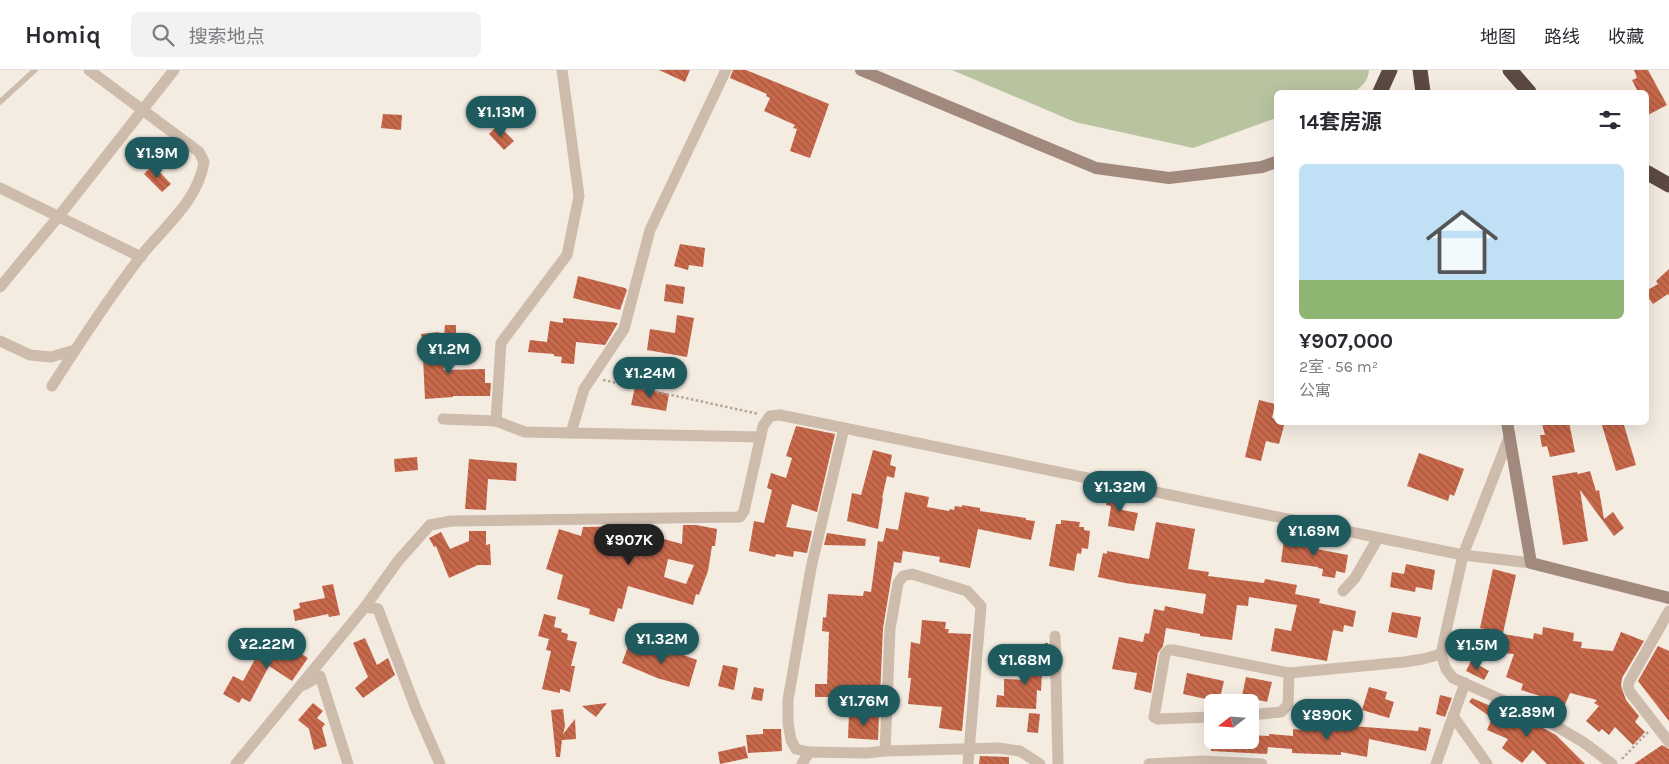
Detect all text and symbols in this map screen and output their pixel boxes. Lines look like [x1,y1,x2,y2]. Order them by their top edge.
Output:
search box [131,12,481,57]
text: Homiq [25,21,101,49]
icon: search [149,21,177,49]
text: 搜索地点 [189,26,265,48]
text: 地图 [1480,26,1516,48]
text: 路线 [1544,26,1580,48]
text: 收藏 [1608,26,1644,48]
pin: ¥1.13M [460,96,542,138]
text: ¥1.13M [477,102,525,121]
icon: filters [1596,106,1624,134]
text: 14套房源 [1299,110,1382,134]
pin: ¥1.9M [122,136,192,179]
text: ¥1.9M [136,143,178,162]
icon: home [1417,197,1507,287]
text: ¥907,000 [1299,329,1393,353]
pin: ¥1.2M [414,332,484,375]
text: ¥1.2M [428,339,470,358]
pin: ¥1.24M [609,356,691,399]
text: 2室 · 56 m² [1299,357,1378,376]
text: ¥1.24M [624,363,676,382]
text: 公寓 [1299,381,1331,400]
pin: ¥1.32M [1079,470,1161,513]
text: ¥1.32M [1094,477,1146,496]
pin: ¥1.69M [1273,514,1355,557]
text: ¥1.69M [1288,521,1340,540]
pin: ¥907K [594,524,664,566]
text: ¥907K [605,530,653,549]
pin: ¥1.32M [621,622,703,665]
pin: ¥2.22M [226,628,308,670]
pin: ¥1.5M [1442,628,1512,671]
text: ¥1.32M [636,629,688,648]
text: ¥2.22M [239,634,295,653]
text: ¥1.5M [1456,635,1498,654]
pin: ¥1.68M [984,644,1066,686]
text: ¥1.68M [999,650,1051,669]
pin: ¥1.76M [823,684,905,727]
text: ¥1.76M [839,691,889,710]
north arrow [1204,694,1259,749]
map controls [1204,694,1259,749]
pin: ¥2.89M [1486,696,1568,738]
pin: ¥890K [1292,698,1362,741]
text: ¥2.89M [1499,702,1555,721]
text: ¥890K [1302,705,1352,724]

